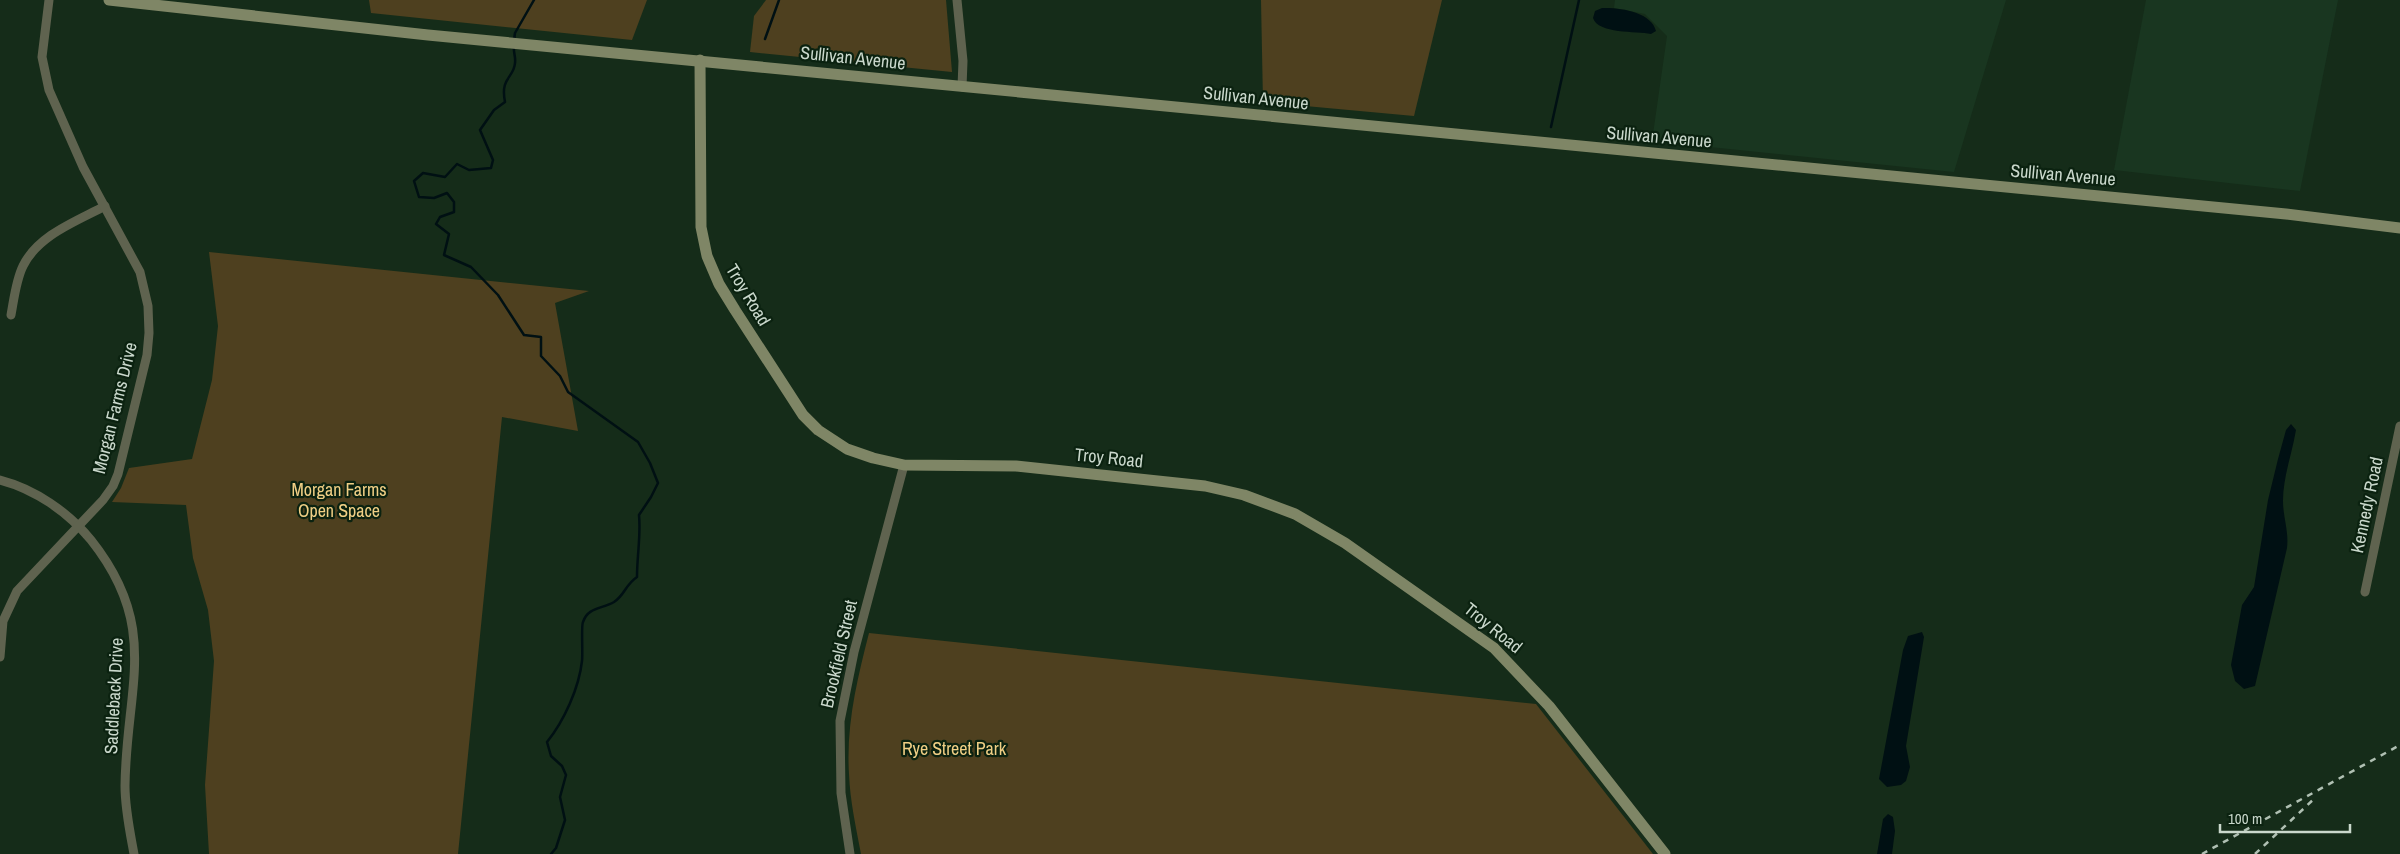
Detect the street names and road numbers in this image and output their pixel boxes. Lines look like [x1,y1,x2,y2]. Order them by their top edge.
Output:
street label: Sullivan Avenue [799,40,907,75]
street label: Sullivan Avenue [1202,80,1310,115]
street label: Sullivan Avenue [1605,119,1713,154]
street label: Sullivan Avenue [2009,157,2117,192]
street label: Troy Road [720,259,777,330]
street label: Morgan Farms Drive [86,340,143,476]
street label: Troy Road [1074,441,1144,474]
street label: Kennedy Road [2344,455,2389,555]
street label: Troy Road [1459,596,1528,659]
street label: Brookfield Street [814,598,863,710]
street label: Saddleback Drive [98,637,129,755]

